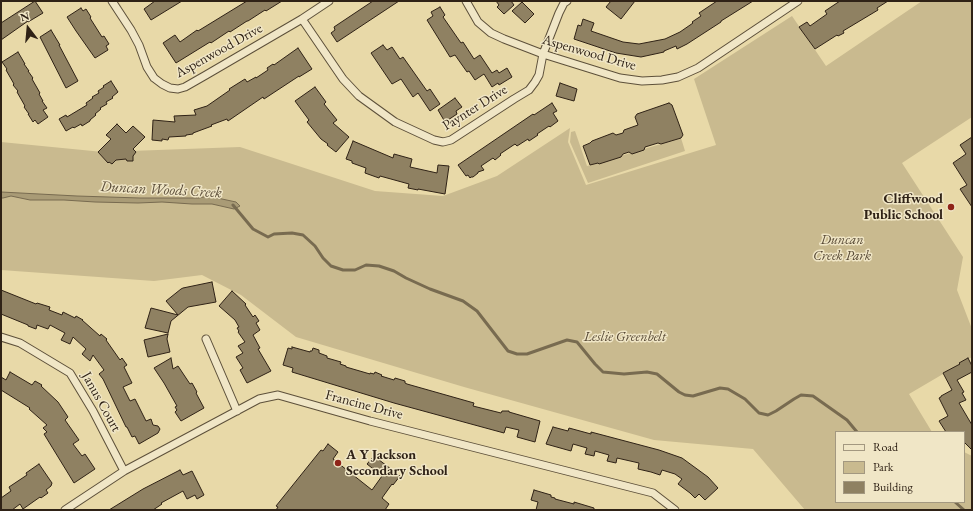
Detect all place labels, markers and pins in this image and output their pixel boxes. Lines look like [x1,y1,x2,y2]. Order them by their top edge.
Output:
place label: Cliffwood Public School [864,191,943,224]
marker: Cliffwood Public School [946,202,956,212]
place label: A Y Jackson Secondary School [346,447,448,480]
marker: A Y Jackson Secondary School [333,458,343,468]

